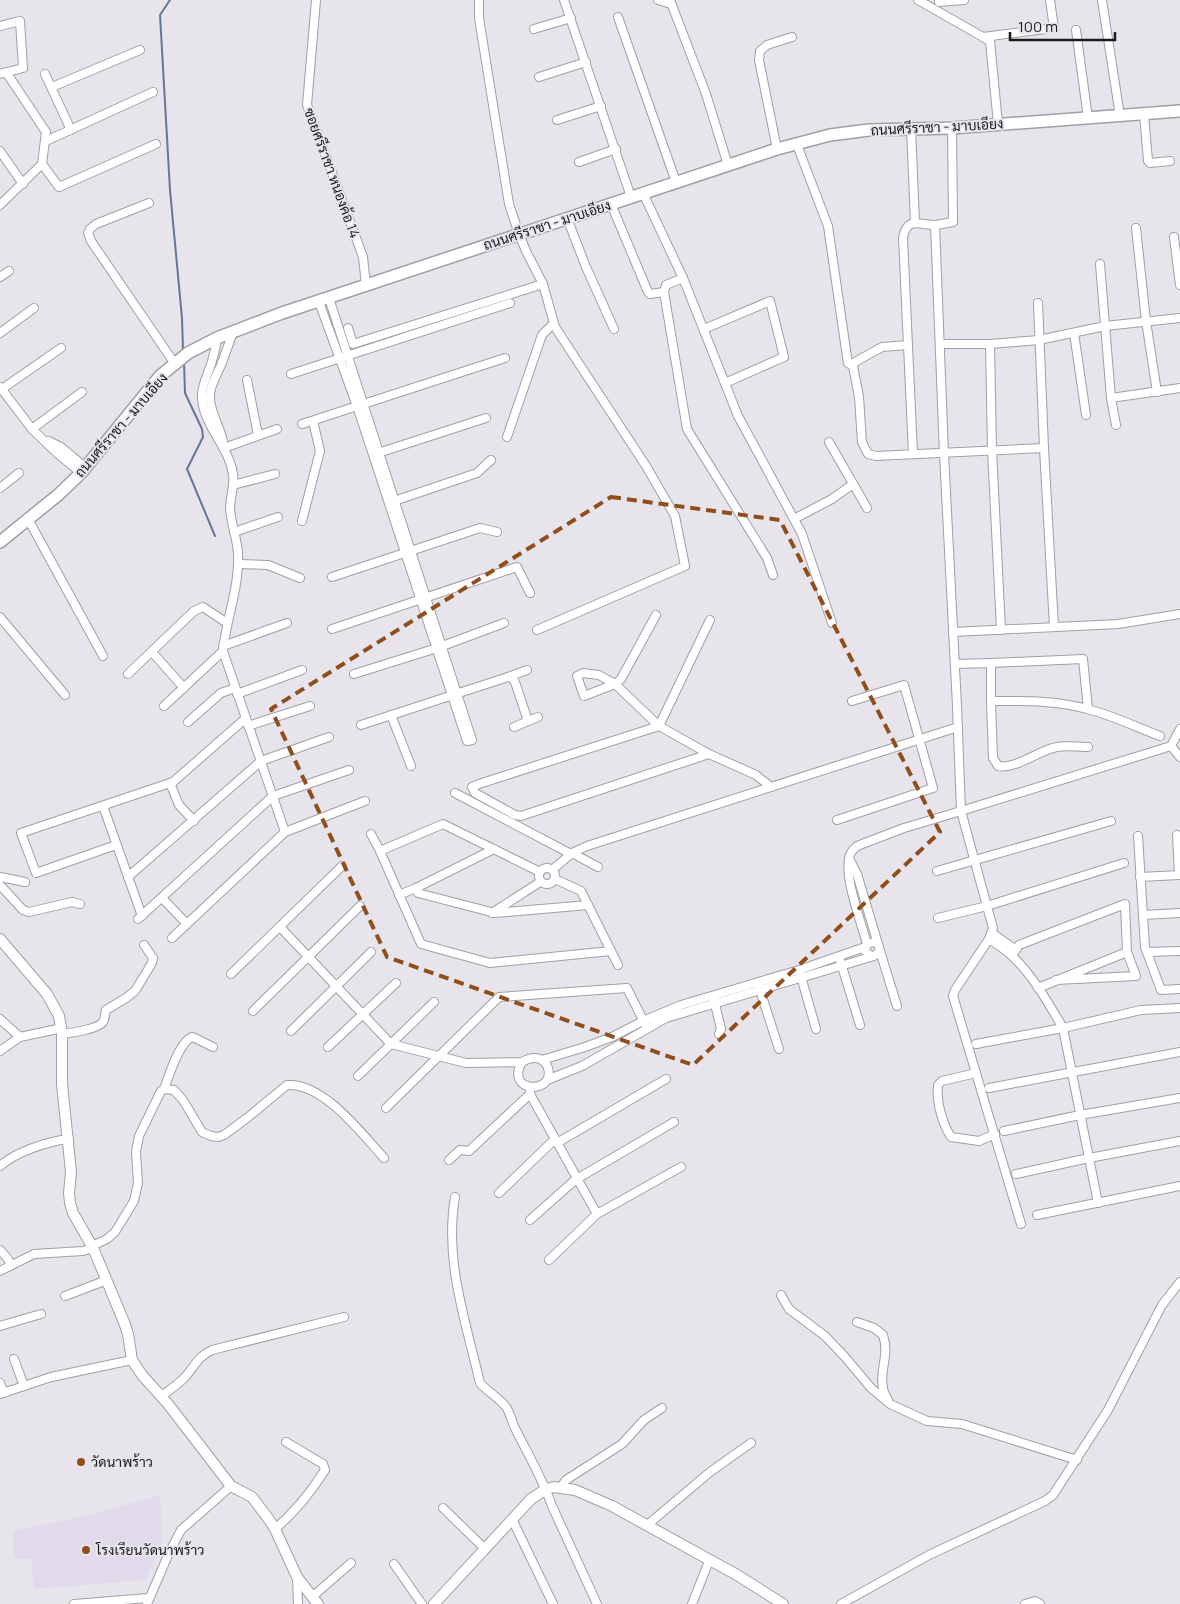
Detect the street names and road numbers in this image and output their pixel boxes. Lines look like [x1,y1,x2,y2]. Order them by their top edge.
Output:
street label: ซอยศรีราชา หนองค้อ 14 [300,105,365,241]
street label: ถนนศรีราชา - มาบเอียง [870,114,1004,139]
street label: ถนนศรีราชา - มาบเอียง [481,195,613,254]
street label: ถนนศรีราชา - มาบเอียง [70,368,171,481]

